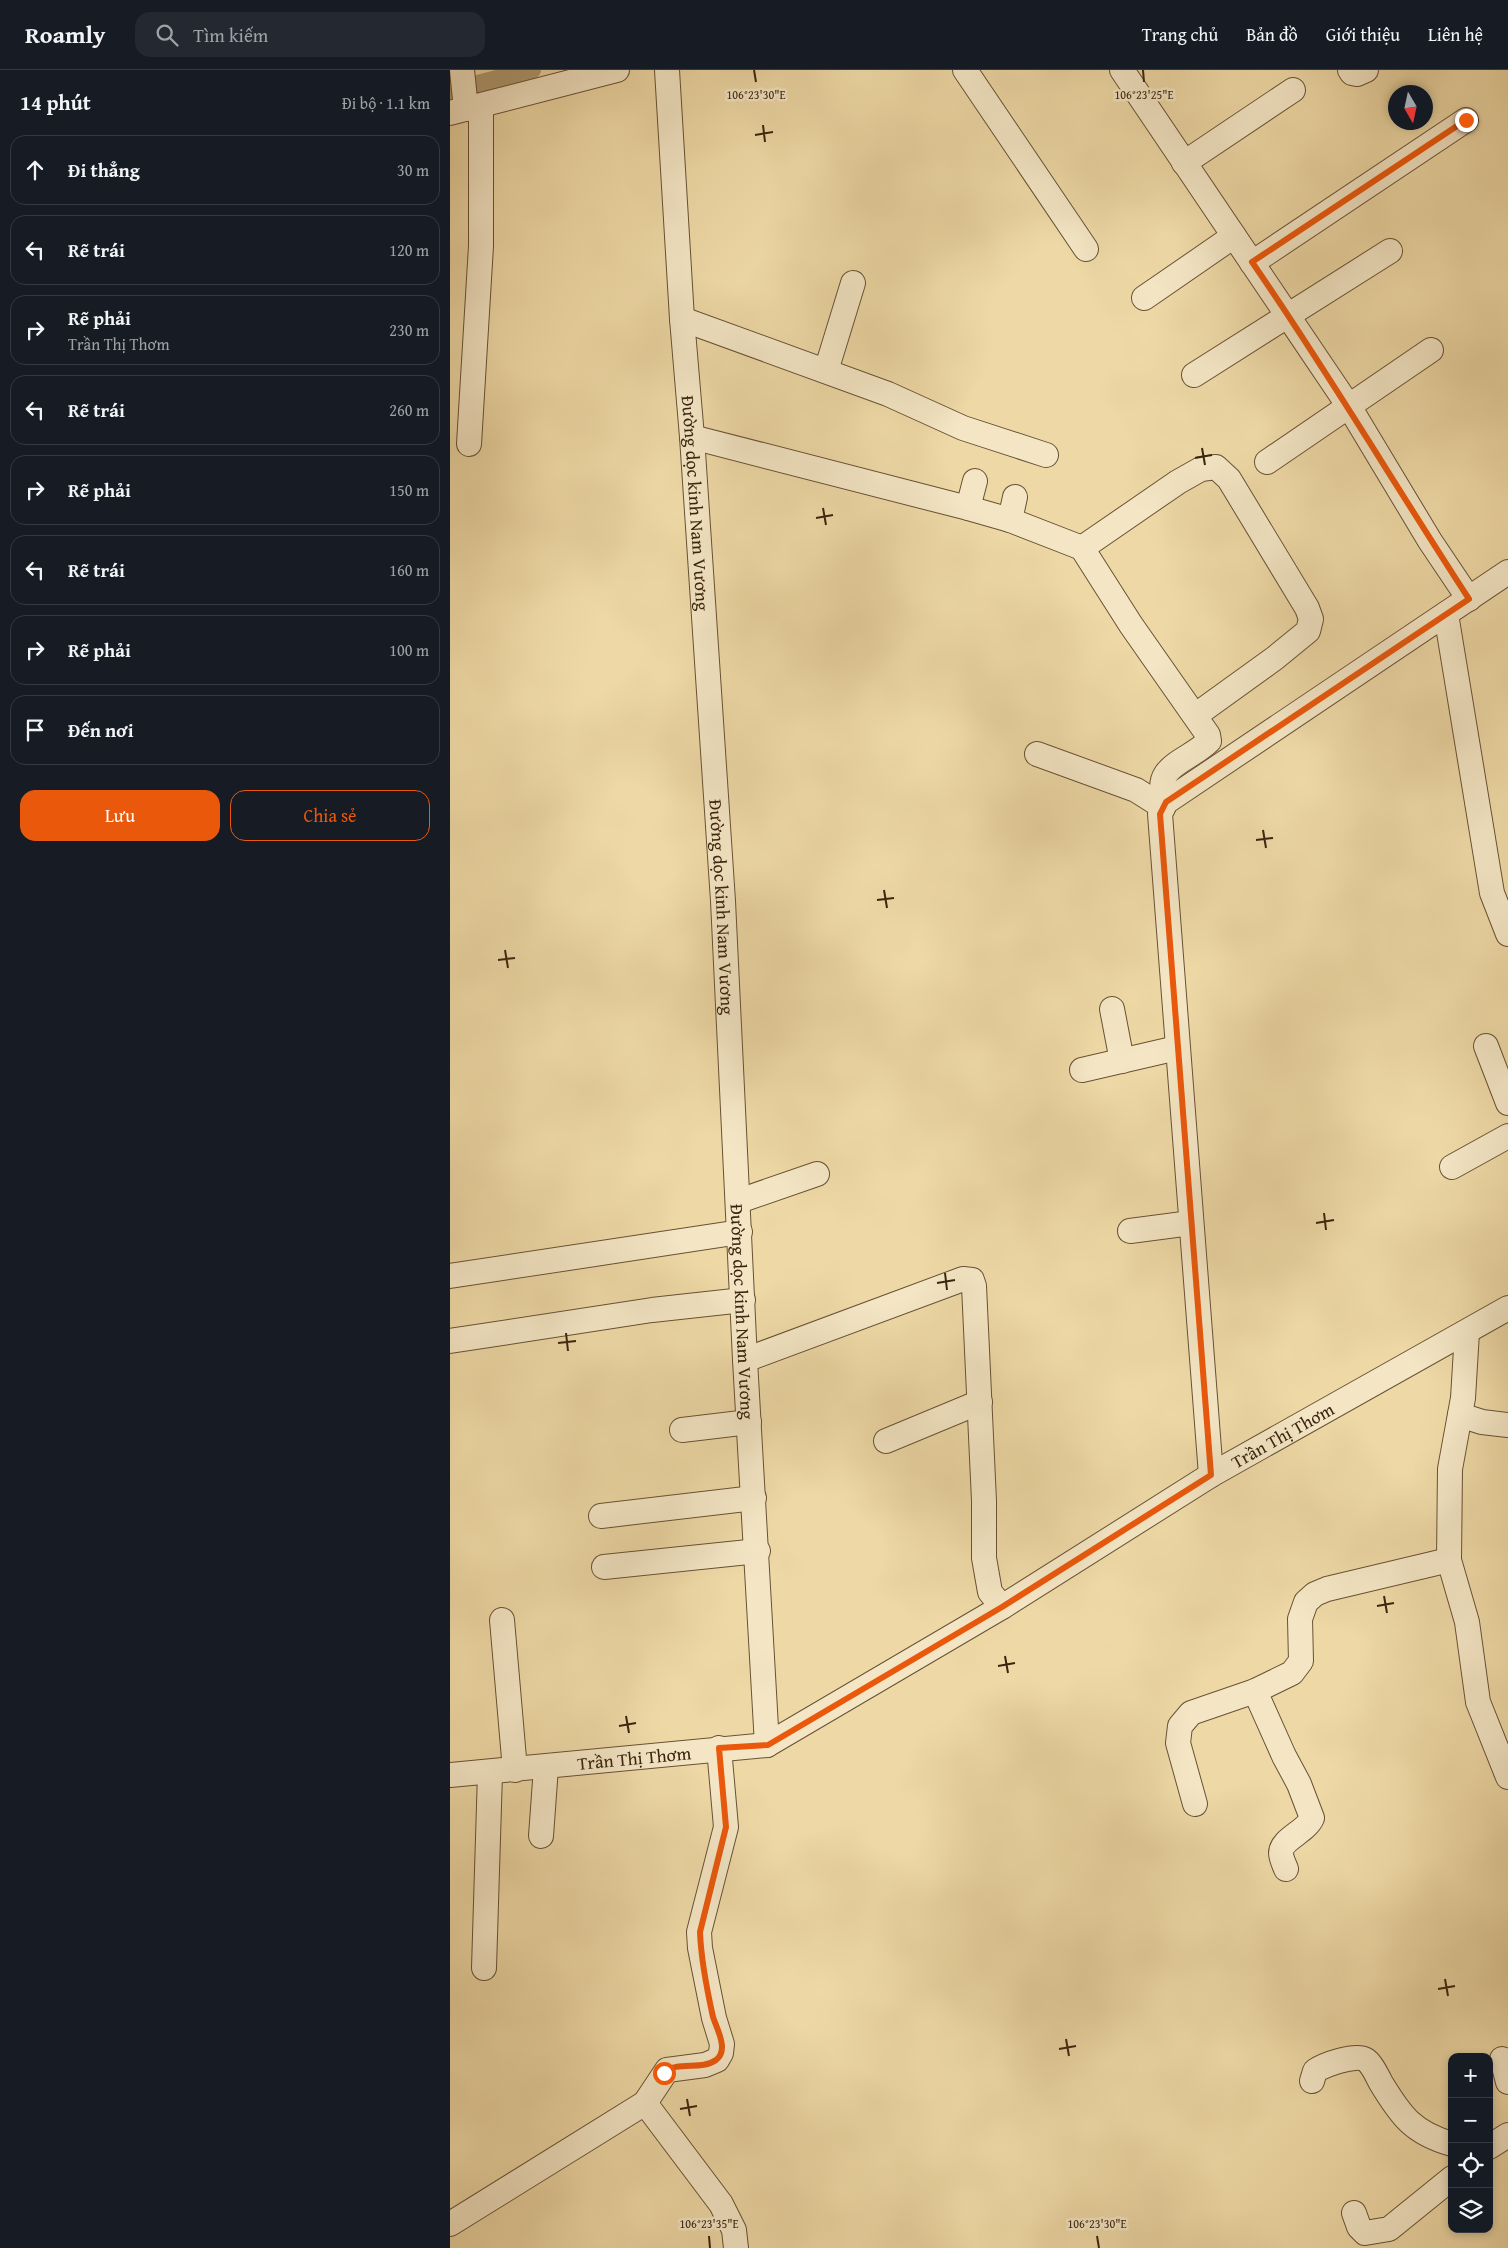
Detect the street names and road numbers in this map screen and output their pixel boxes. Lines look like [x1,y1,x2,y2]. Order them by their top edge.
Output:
street label: Đường dọc kinh Nam Vương [675,394,717,612]
street label: Đường dọc kinh Nam Vương [703,799,742,1016]
street label: Đường dọc kinh Nam Vương [724,1203,762,1420]
street label: Trần Thị Thơm [1226,1395,1339,1475]
street label: Trần Thị Thơm [576,1739,693,1776]

